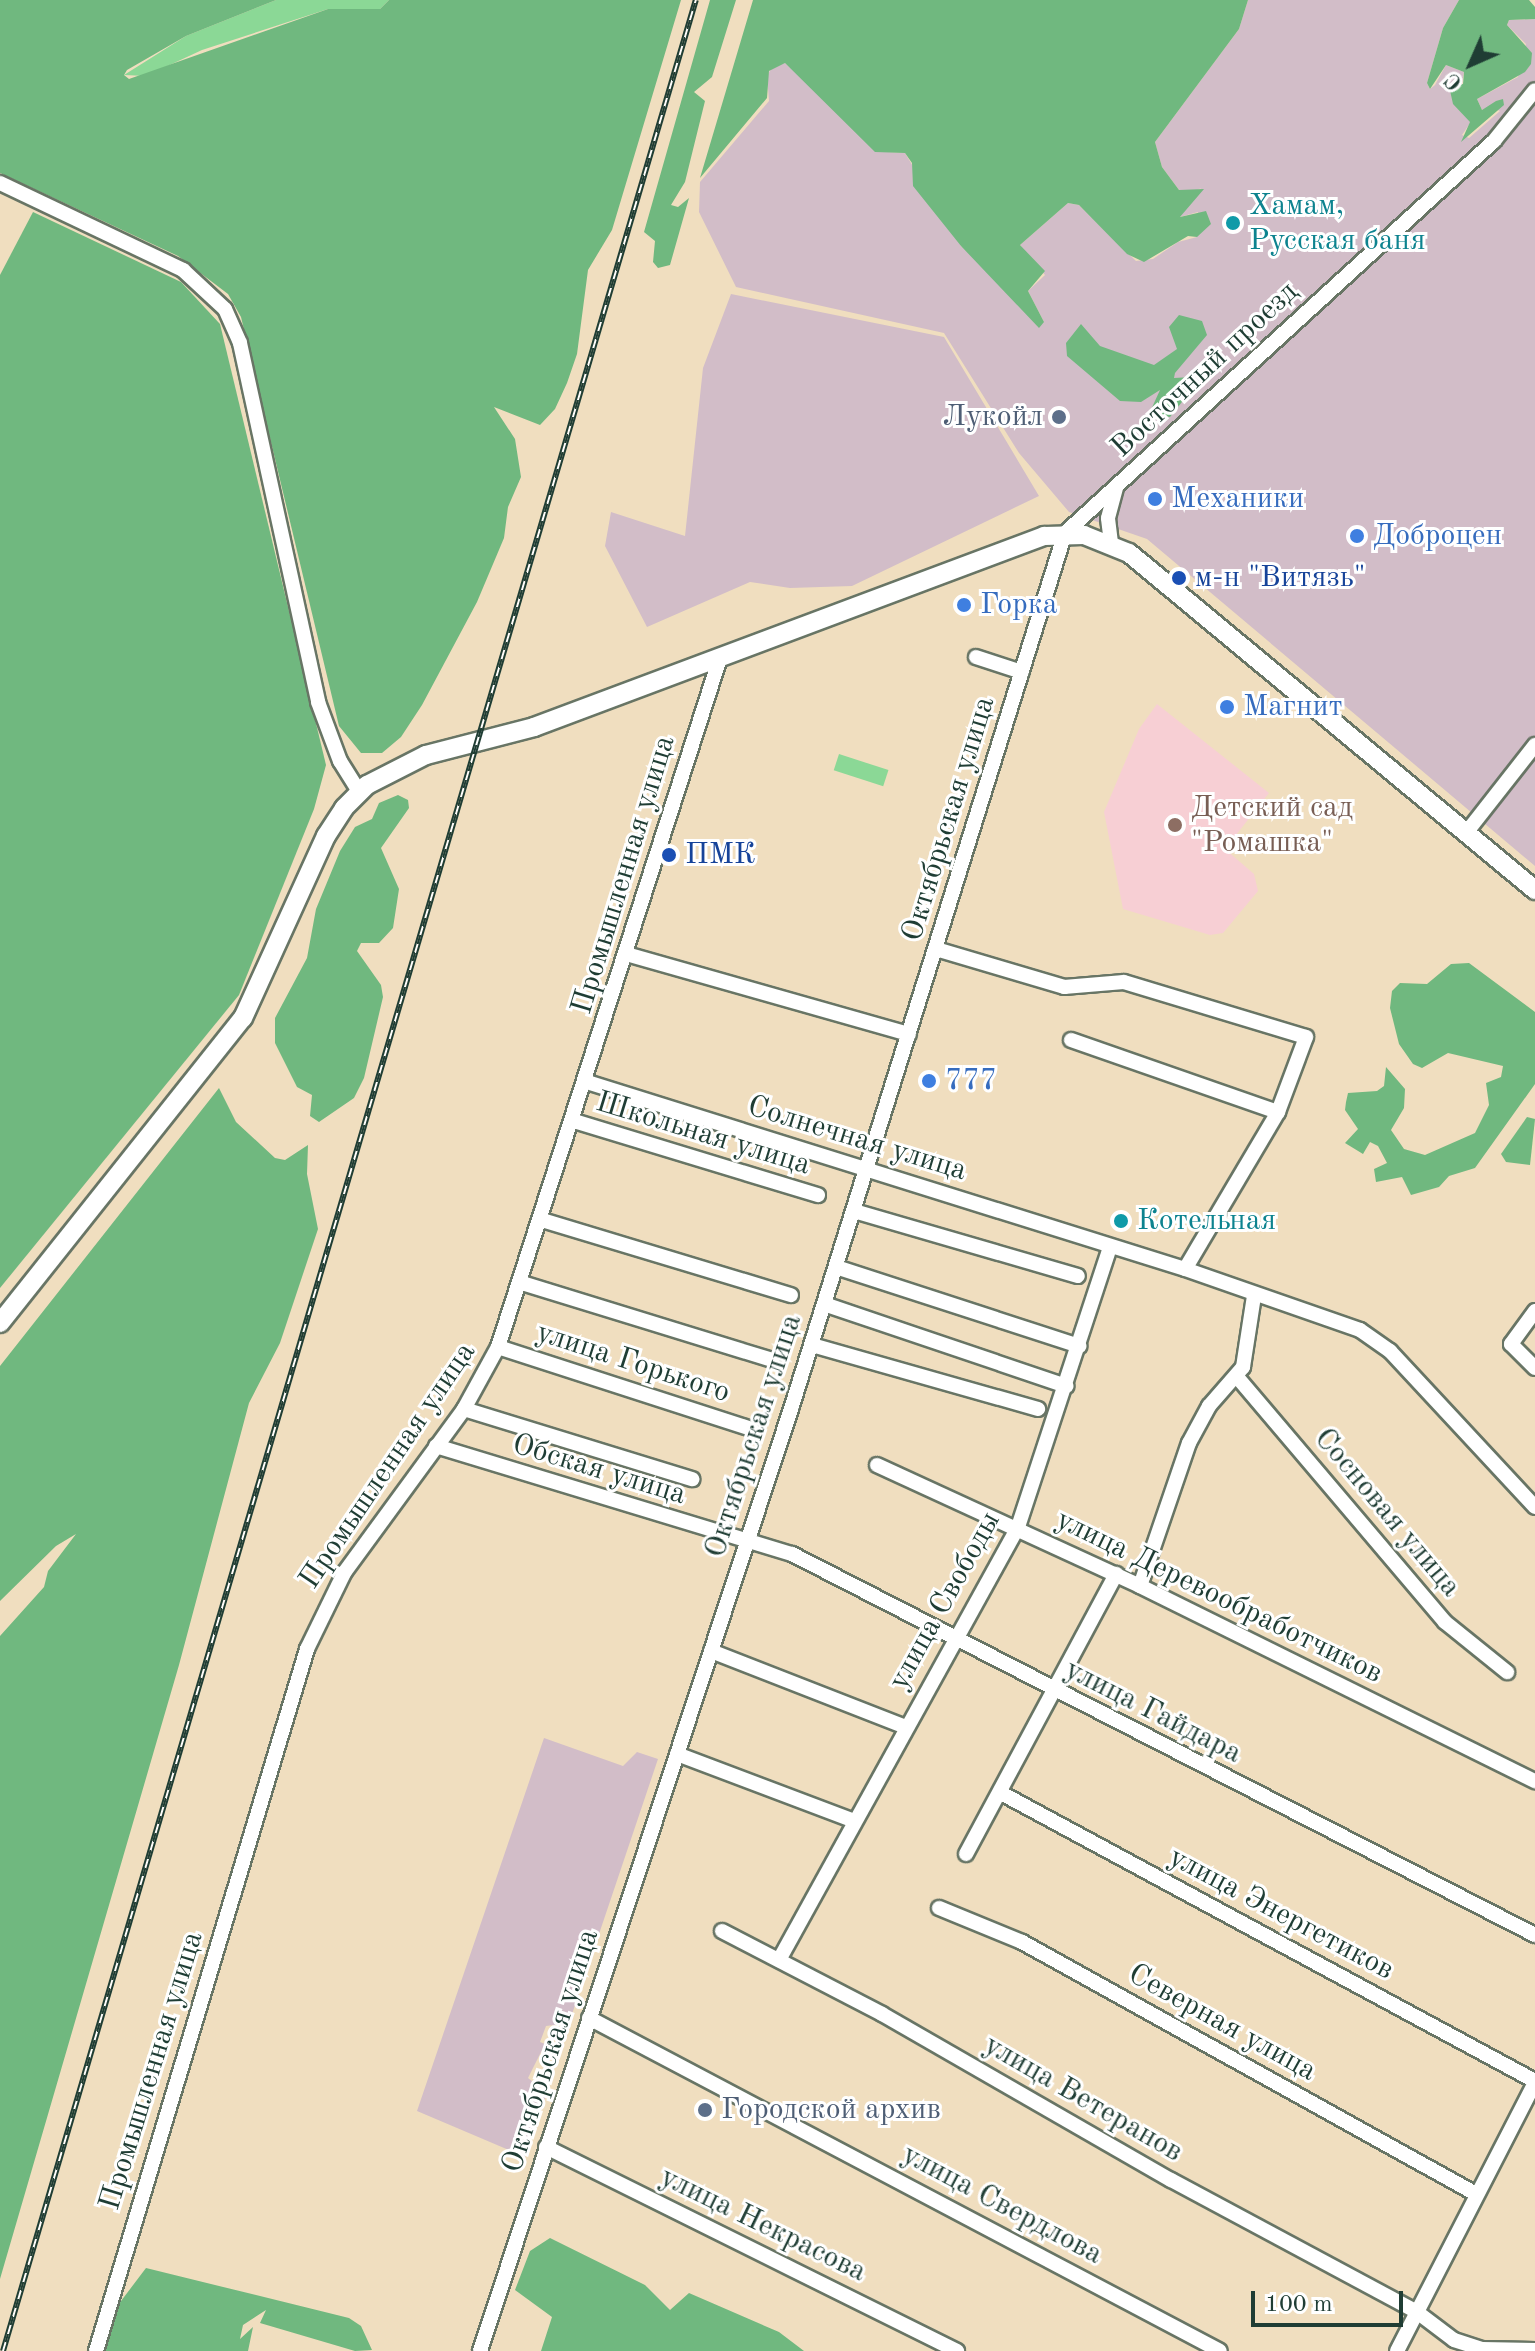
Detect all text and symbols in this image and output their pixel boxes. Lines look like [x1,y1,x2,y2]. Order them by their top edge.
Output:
north arrow [1431,24,1511,104]
text: С [1441,68,1467,94]
place label: Хамам, Русская баня [1249,188,1426,258]
marker: Хамам, Русская баня [1224,214,1242,232]
street label: Восточный проезд [1104,274,1306,466]
place label: Лукойл [943,399,1043,435]
marker: Лукойл [1050,408,1068,426]
place label: Механики [1171,481,1304,517]
marker: Механики [1146,490,1164,508]
place label: Доброцен [1373,518,1502,554]
marker: Доброцен [1348,527,1366,545]
place label: м-н "Витязь" [1195,560,1365,596]
marker: м-н "Витязь" [1170,569,1188,587]
place label: Горка [980,587,1058,623]
marker: Горка [955,596,973,614]
place label: Магнит [1243,689,1343,725]
street label: Октябрьская улица [895,692,1003,946]
marker: Магнит [1218,698,1236,716]
street label: Промышленная улица [564,731,684,1019]
place label: Детский сад "Ромашка" [1191,790,1353,860]
marker: Детский сад "Ромашка" [1166,816,1184,834]
place label: ПМК [685,837,756,873]
marker: ПМК [660,846,678,864]
place label: 777 [945,1063,997,1099]
marker: 777 [920,1072,938,1090]
street label: Школьная улица [591,1084,815,1184]
street label: Солнечная улица [743,1089,971,1189]
place label: Котельная [1137,1203,1276,1239]
marker: Котельная [1112,1212,1130,1230]
street label: Октябрьская улица [698,1310,810,1562]
street label: улица Горького [532,1315,734,1411]
street label: Промышленная улица [292,1336,484,1596]
street label: Сосновая улица [1306,1421,1468,1605]
street label: Обская улица [508,1427,690,1513]
street label: улица Деревообработчиков [1050,1502,1388,1692]
street label: улица Свободы [881,1506,1009,1696]
street label: улица Гайдара [1058,1652,1248,1772]
street label: улица Энергетиков [1162,1839,1400,1989]
street label: Октябрьская улица [495,1925,607,2177]
street label: Промышленная улица [92,1927,212,2215]
street label: Северная улица [1122,1956,1322,2090]
street label: улица Ветеранов [977,2027,1189,2171]
place label: Городской архив [721,2092,941,2128]
marker: Городской архив [696,2101,714,2119]
street label: улица Свердлова [896,2137,1108,2273]
street label: улица Некрасова [654,2159,872,2291]
scale bar [1255,2275,1407,2325]
text: 100 m [1265,2293,1333,2317]

